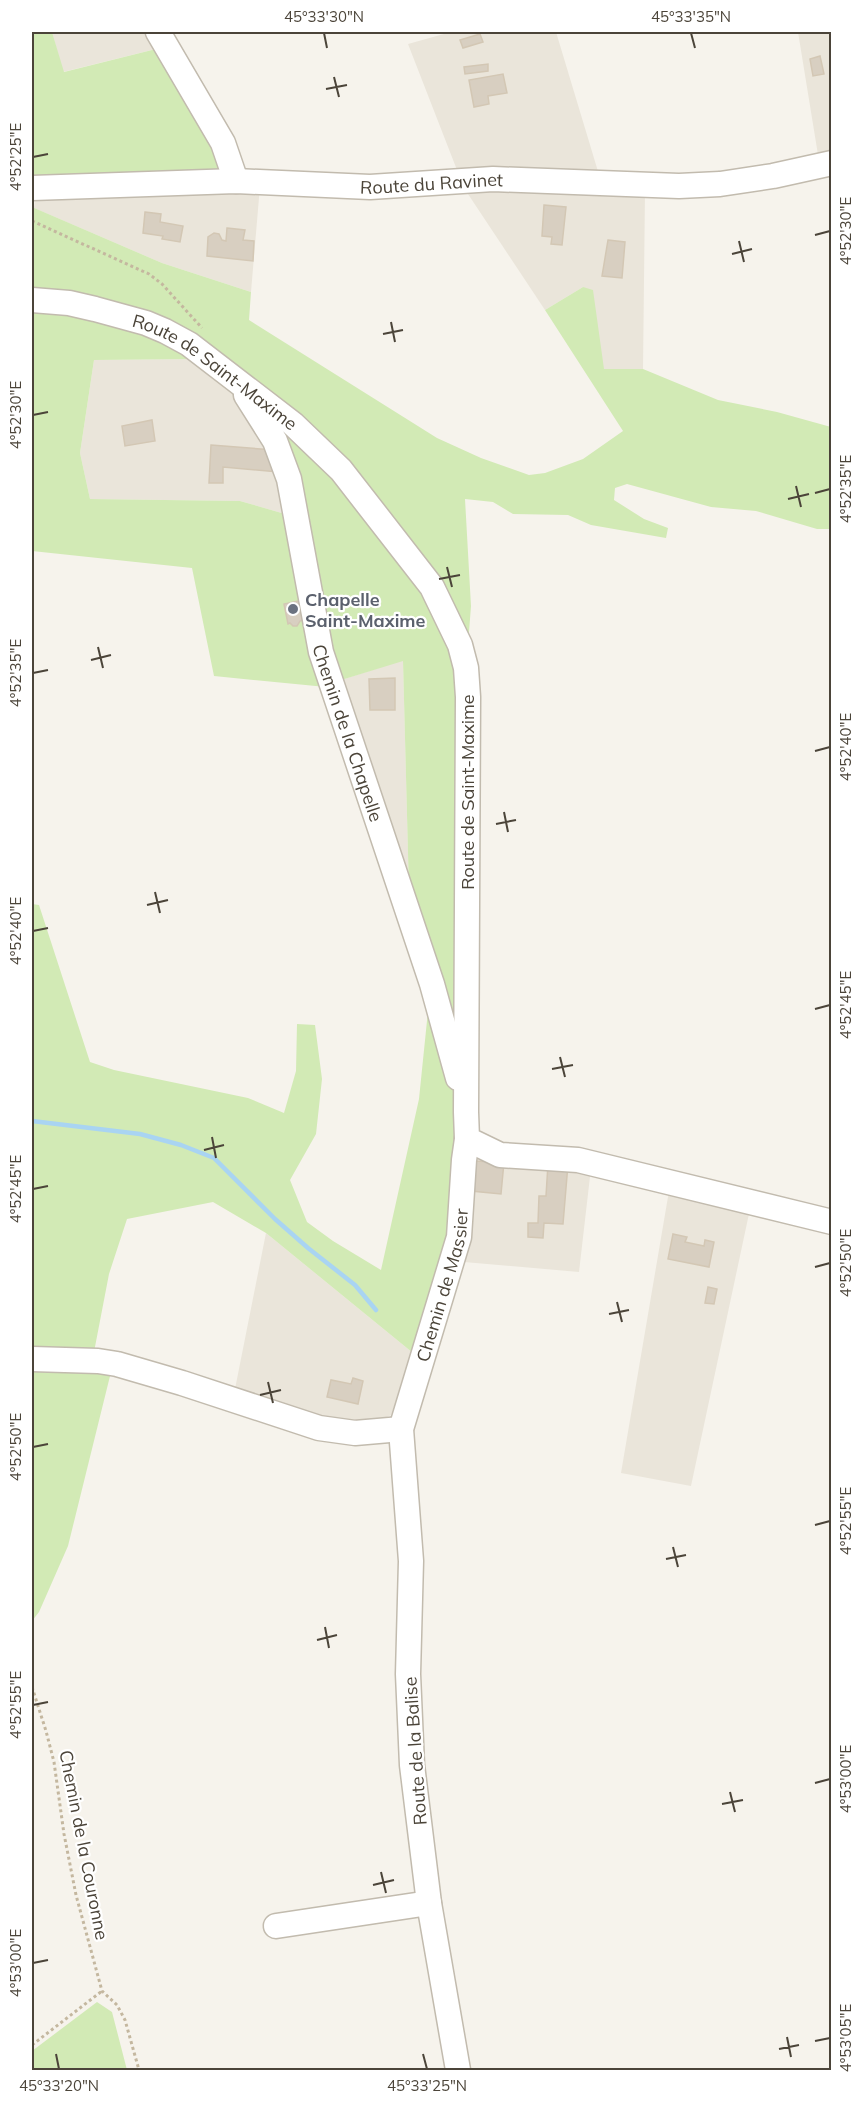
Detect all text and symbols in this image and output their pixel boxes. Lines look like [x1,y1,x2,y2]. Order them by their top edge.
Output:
text: 45°33'30"N [284,7,364,26]
text: 45°33'35"N [651,7,731,26]
text: 4°52'25"E [6,123,25,191]
street label: Route du Ravinet [360,167,504,199]
text: 4°52'30"E [836,197,855,265]
street label: Route de Saint-Maxime [130,308,302,435]
text: 4°52'30"E [6,381,25,449]
text: 4°52'35"E [836,455,855,523]
place label: Chapelle Saint-Maxime [305,588,426,632]
marker: Chapelle Saint-Maxime [286,602,300,616]
text: 4°52'35"E [6,639,25,707]
street label: Chemin de la Chapelle [308,642,388,825]
street label: Route de Saint-Maxime [456,694,479,890]
text: 4°52'40"E [836,713,855,781]
text: 4°52'40"E [6,897,25,965]
text: 4°52'45"E [836,971,855,1039]
text: 4°52'45"E [6,1155,25,1223]
street label: Chemin de Massier [410,1207,472,1364]
text: 4°52'50"E [836,1229,855,1297]
text: 4°52'50"E [6,1413,25,1481]
text: 4°52'55"E [836,1487,855,1555]
text: 4°52'55"E [6,1671,25,1739]
street label: Route de la Balise [398,1676,432,1826]
text: 4°53'00"E [836,1745,855,1813]
street label: Chemin de la Couronne [54,1748,114,1942]
text: 4°53'00"E [6,1929,25,1997]
text: 4°53'05"E [836,2004,855,2072]
text: 45°33'20"N [19,2076,99,2095]
text: 45°33'25"N [387,2076,467,2095]

